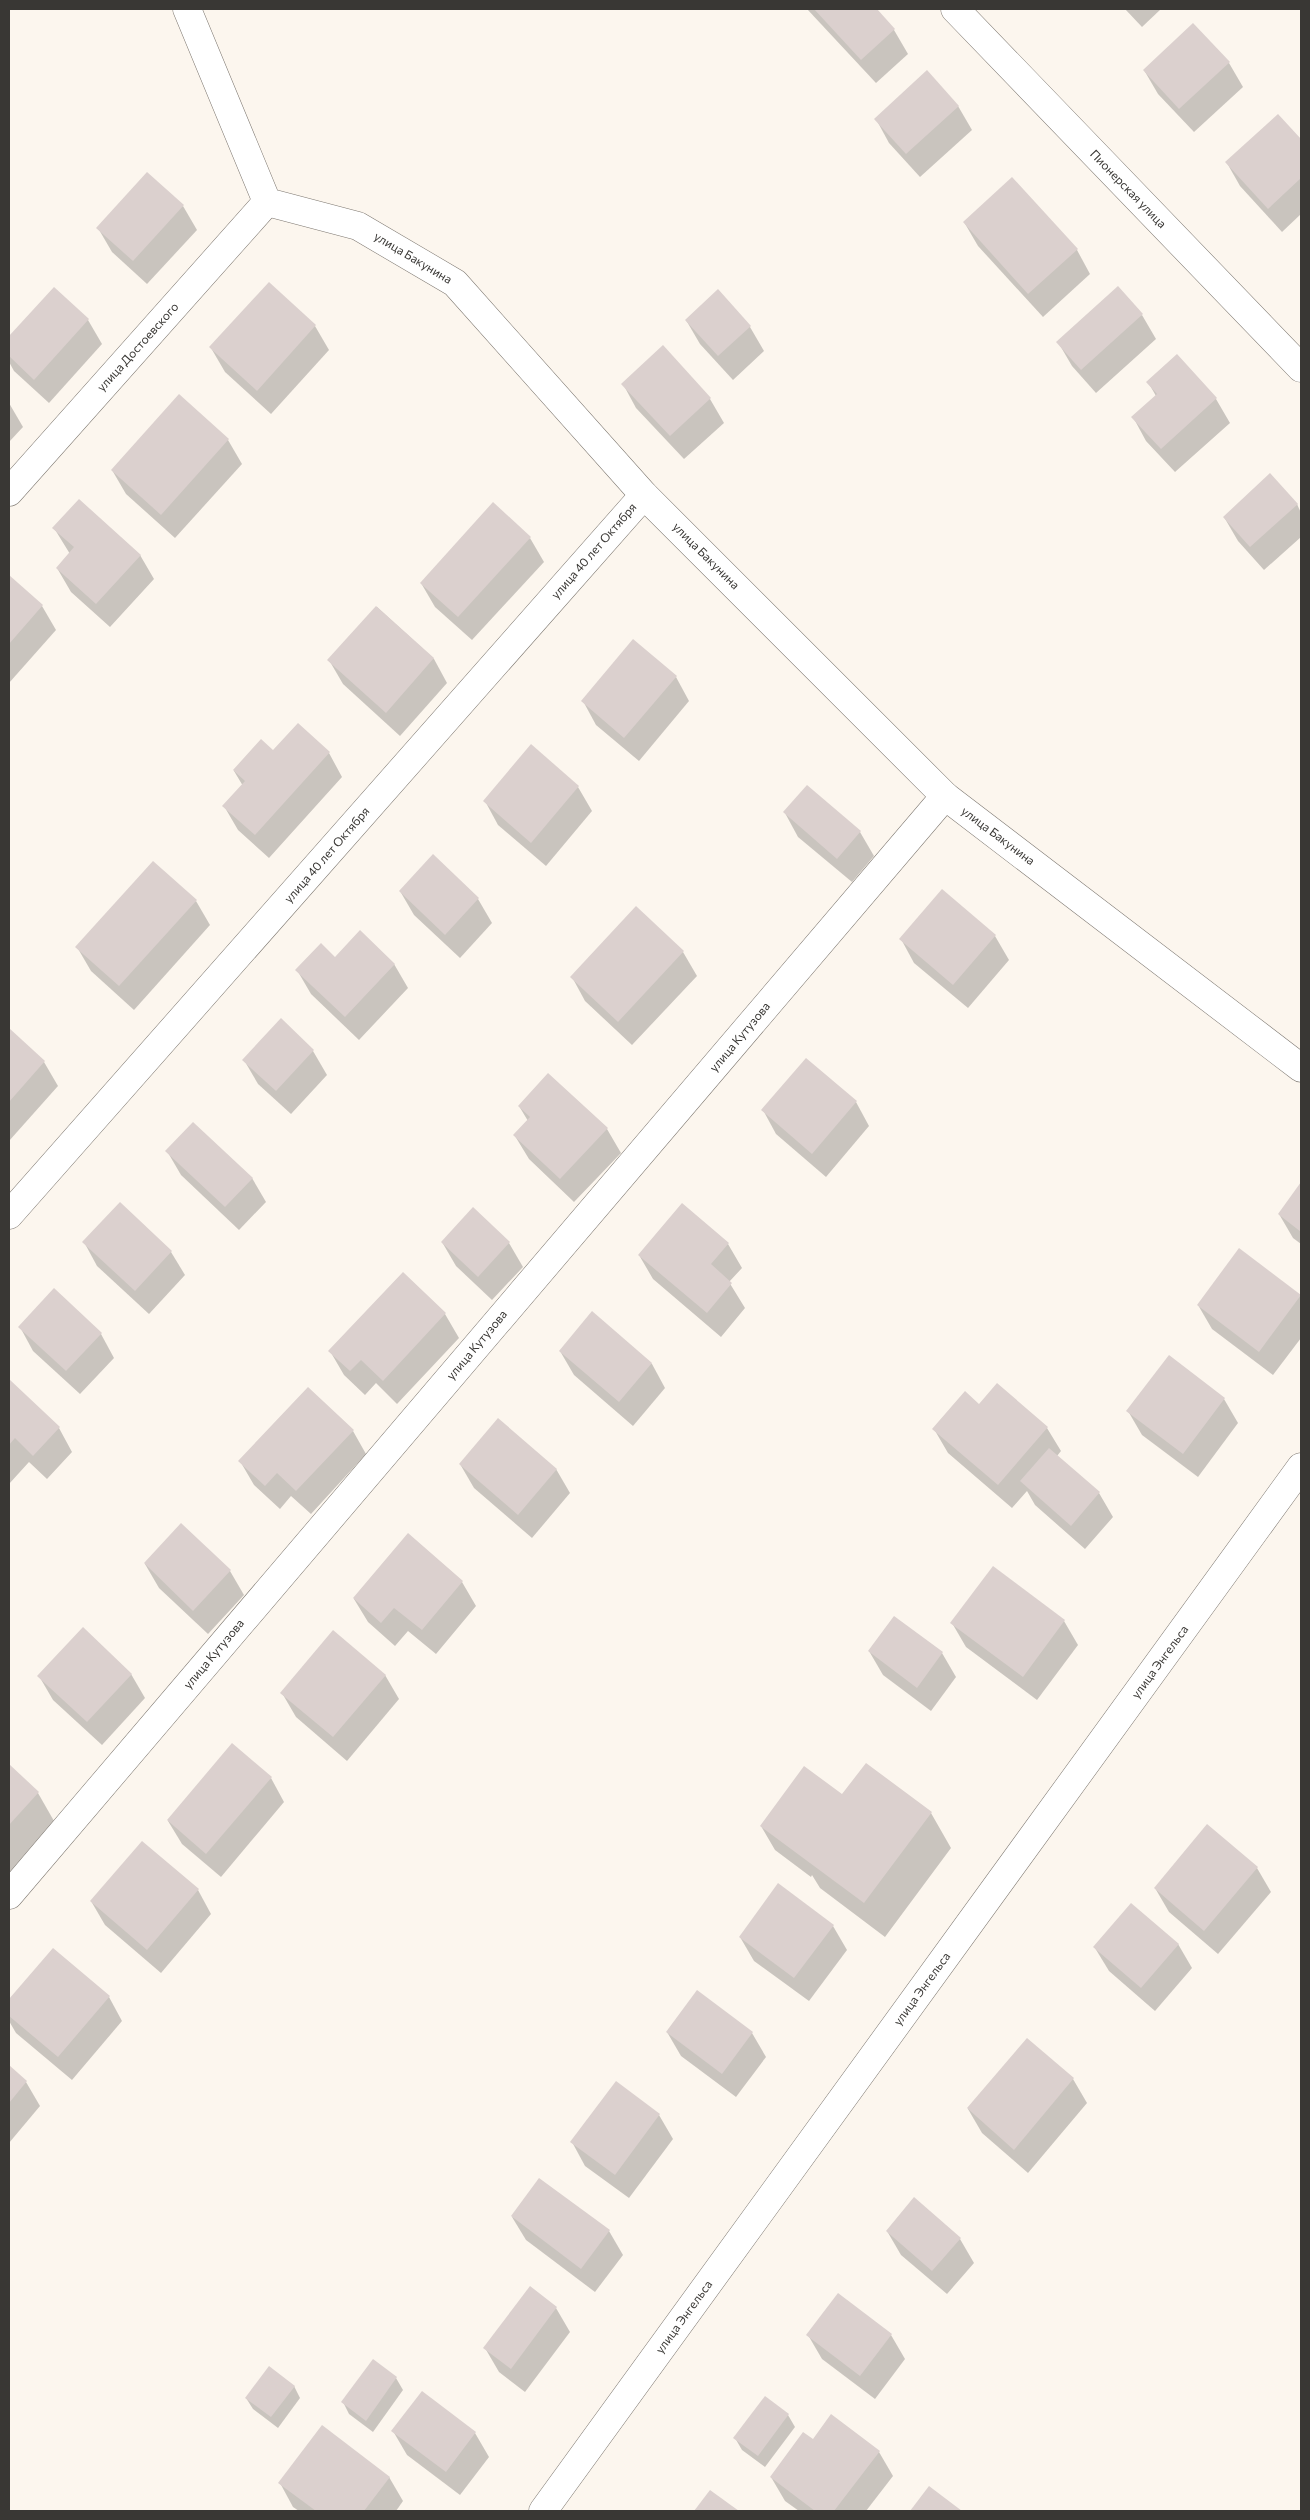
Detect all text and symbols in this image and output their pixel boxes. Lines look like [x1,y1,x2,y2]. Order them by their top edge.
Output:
street label: Пионерская улица [1088,146,1170,230]
street label: улица Бакунина [372,228,455,286]
street label: улица Достоевского [94,299,181,394]
street label: улица 40 лет Октября [548,500,639,601]
street label: улица Бакунина [671,519,743,591]
street label: улица Бакунина [959,803,1038,867]
street label: улица 40 лет Октября [281,804,372,905]
street label: улица Кутузова [706,999,772,1074]
street label: улица Кутузова [443,1307,509,1382]
street label: улица Кутузова [180,1616,246,1691]
street label: улица Энгельса [1128,1622,1190,1701]
street label: улица Энгельса [890,1949,952,2028]
street label: улица Энгельса [652,2277,714,2356]

